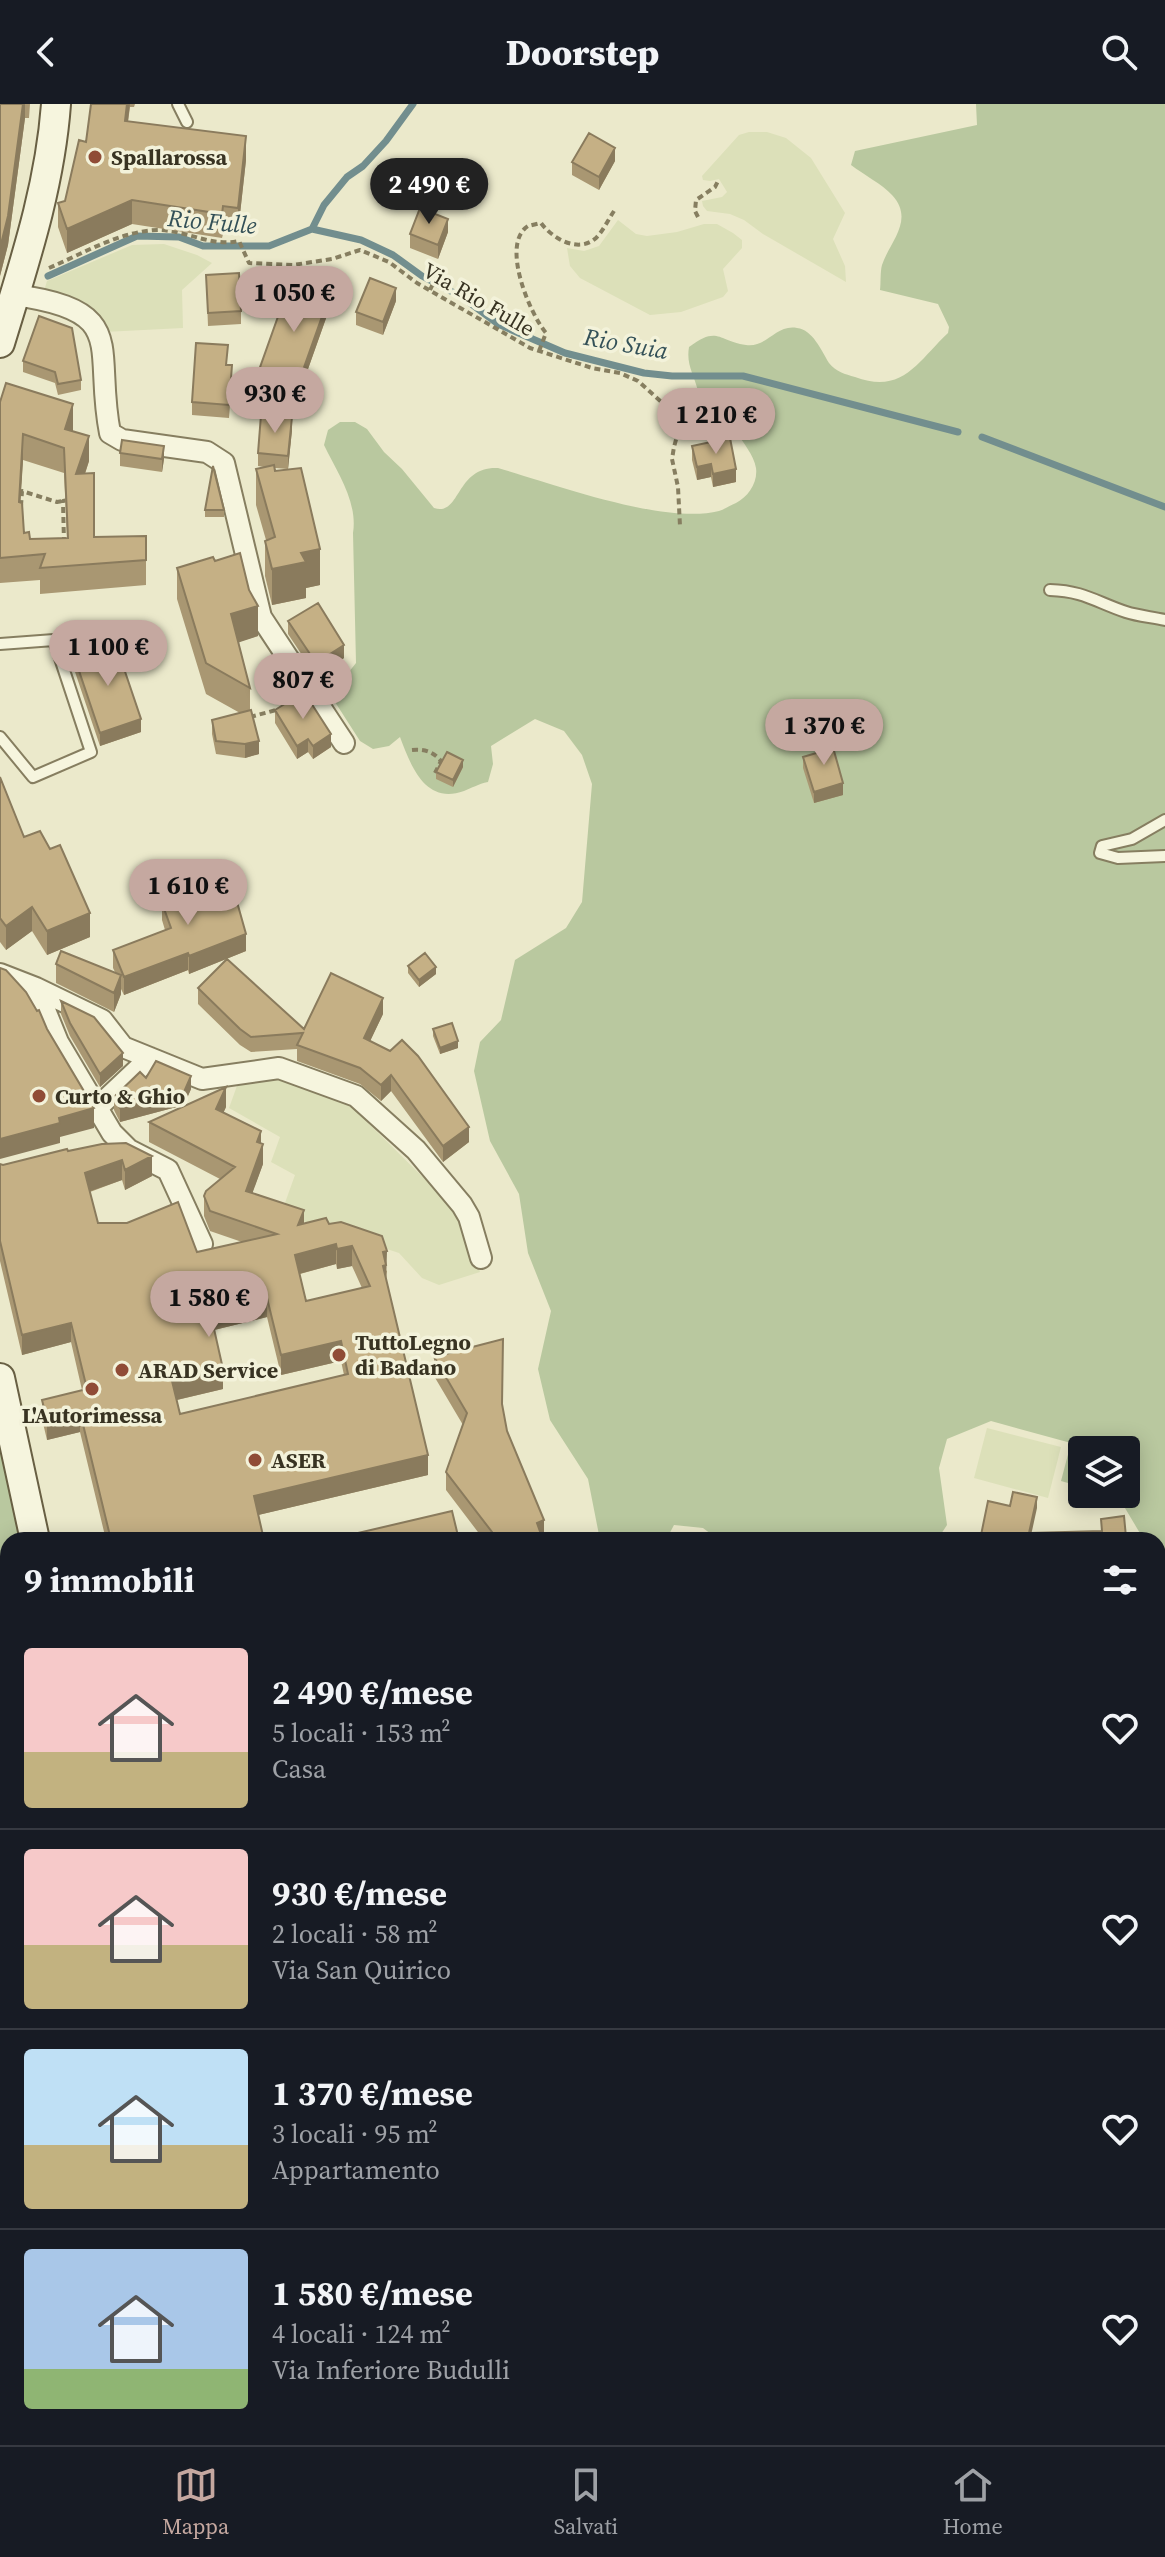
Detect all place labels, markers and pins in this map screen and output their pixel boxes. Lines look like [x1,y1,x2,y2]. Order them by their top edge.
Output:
place label: Spallarossa [111,142,227,172]
marker: Spallarossa [86,148,104,166]
pin: 2 490 € [355,158,503,226]
pin: 1 050 € [220,266,368,334]
pin: 930 € [219,367,331,435]
pin: 1 210 € [642,388,790,456]
pin: 1 100 € [34,620,182,688]
pin: 807 € [247,653,359,721]
pin: 1 370 € [750,699,898,767]
pin: 1 610 € [114,859,262,927]
place label: Curto & Ghio [55,1081,185,1111]
marker: Curto & Ghio [30,1087,48,1105]
pin: 1 580 € [135,1271,283,1339]
place label: TuttoLegno di Badano [355,1327,471,1382]
marker: TuttoLegno di Badano [330,1346,348,1364]
place label: ARAD Service [138,1355,278,1385]
marker: ARAD Service [113,1361,131,1379]
marker: L'Autorimessa [83,1380,101,1398]
place label: L'Autorimessa [22,1400,163,1430]
place label: ASER [271,1445,326,1475]
marker: ASER [246,1451,264,1469]

